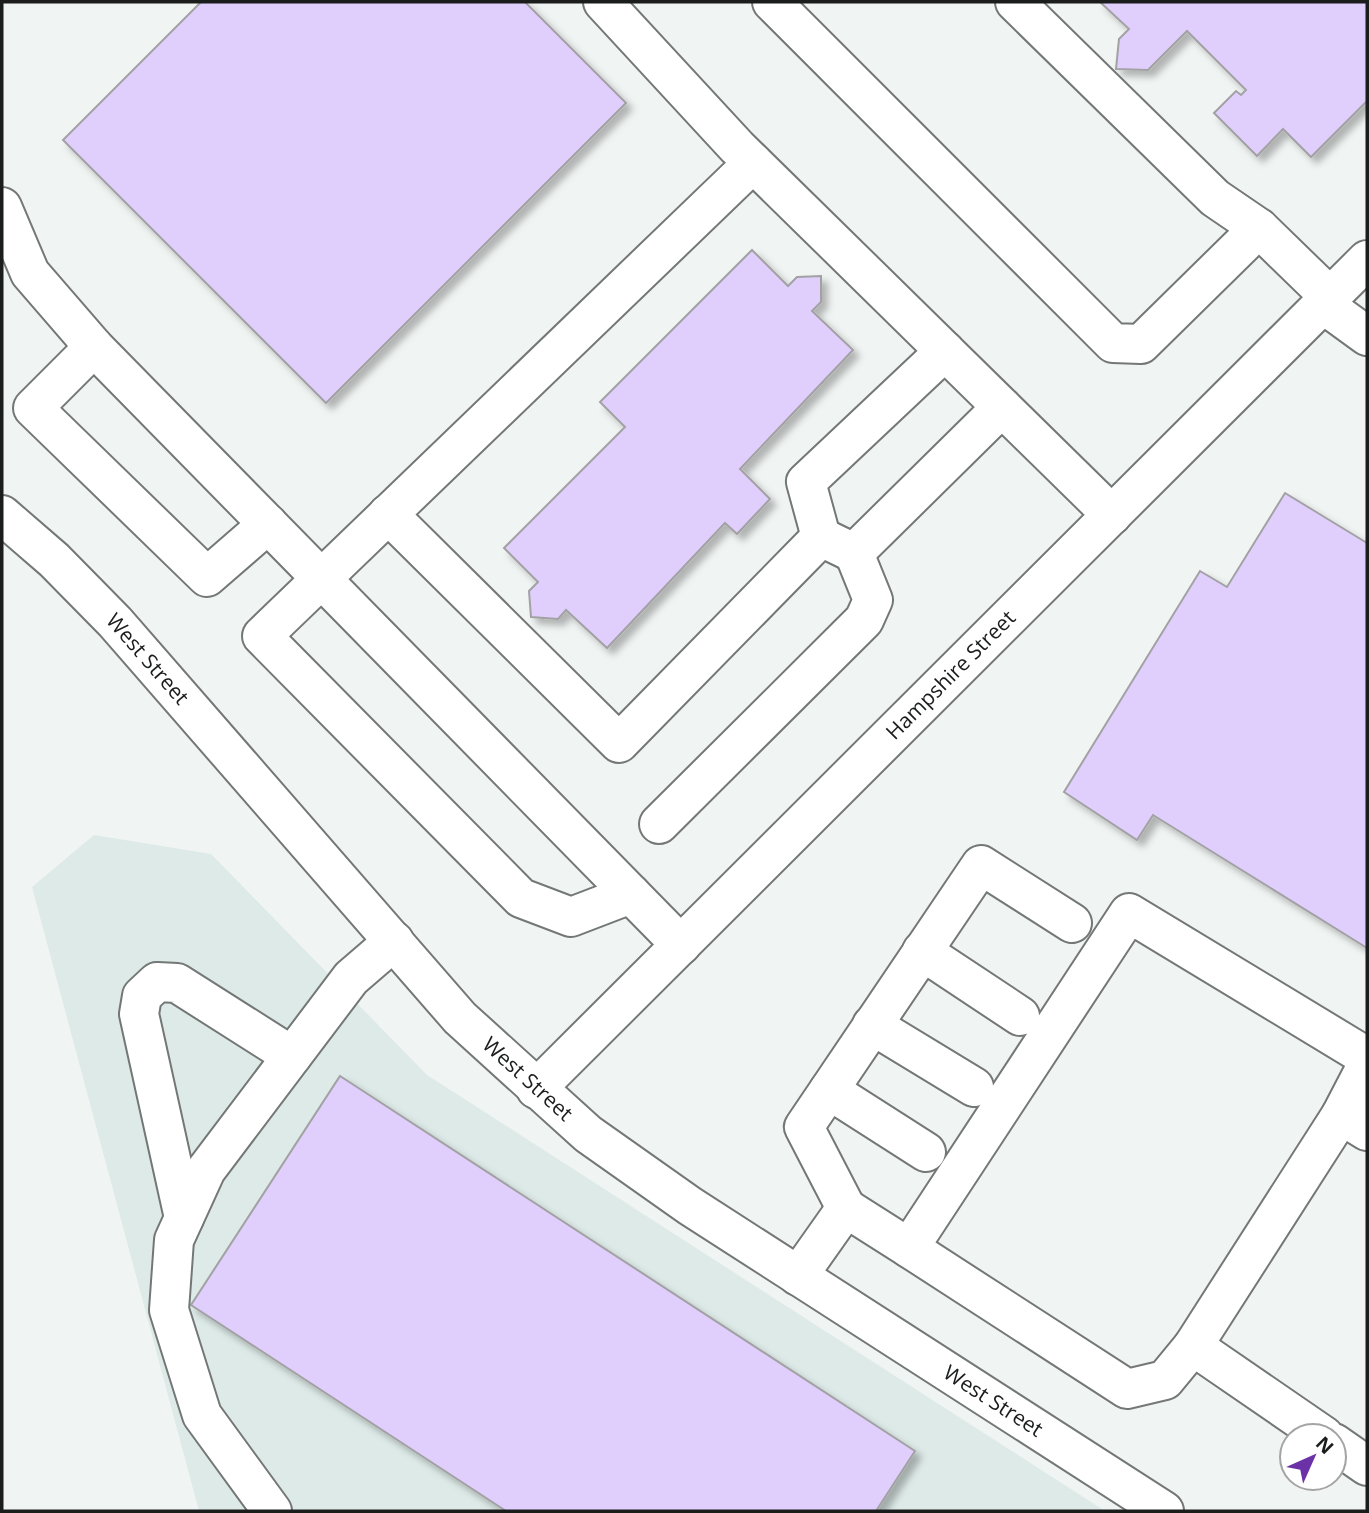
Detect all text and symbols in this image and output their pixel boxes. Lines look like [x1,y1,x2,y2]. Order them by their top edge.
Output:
street label: Hampshire Street [879,604,1021,745]
street label: West Street [100,607,196,710]
street label: West Street [477,1030,579,1127]
street label: West Street [939,1358,1049,1443]
north arrow [1278,1422,1348,1492]
text: N [1310,1430,1340,1460]

